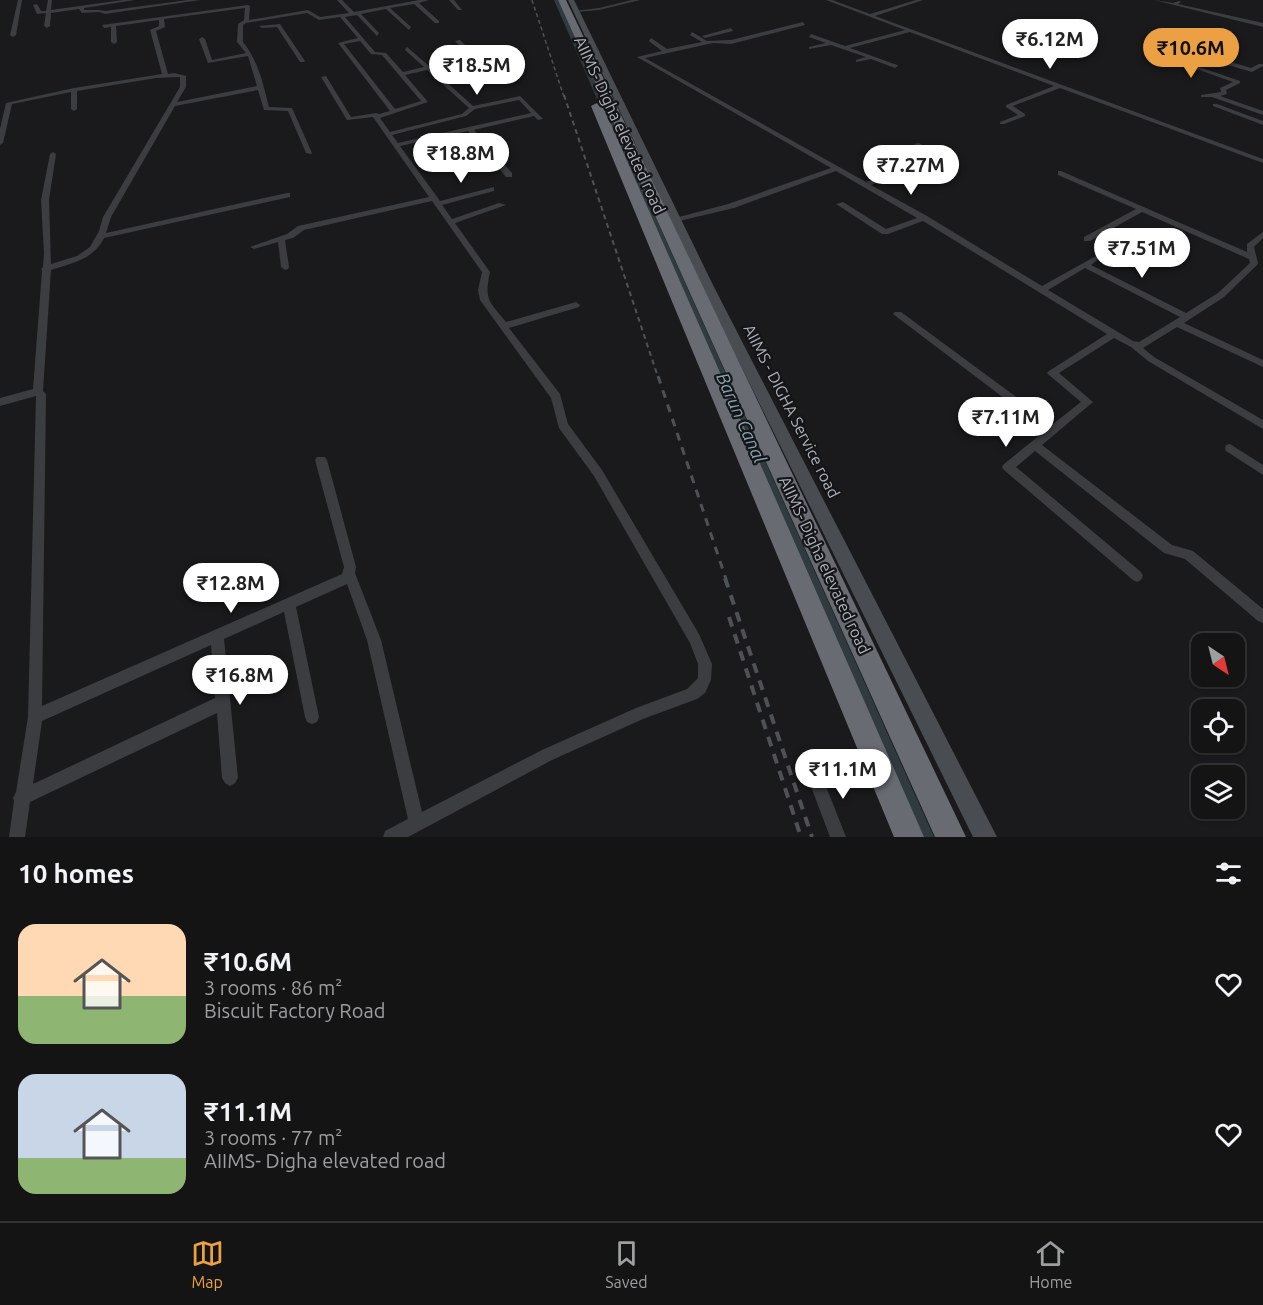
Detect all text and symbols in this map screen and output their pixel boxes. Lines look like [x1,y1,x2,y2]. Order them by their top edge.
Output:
pin: ₹6.12M [1001,19,1099,70]
text: ₹6.12M [1016,27,1084,50]
pin: ₹10.6M [1142,28,1240,79]
street label: AIIMS- Digha elevated road [571,33,669,217]
text: ₹10.6M [1157,36,1225,59]
pin: ₹18.5M [428,45,526,96]
text: ₹18.5M [443,53,511,76]
pin: ₹18.8M [412,133,510,184]
text: ₹18.8M [427,141,495,164]
pin: ₹7.27M [862,145,960,196]
text: ₹7.27M [877,153,945,176]
pin: ₹7.51M [1093,228,1191,279]
text: ₹7.51M [1108,236,1176,259]
street label: AIIMS - DIGHA Service road [740,321,844,501]
water label: Barun Canal [713,369,771,466]
pin: ₹7.11M [957,397,1055,448]
text: ₹7.11M [972,405,1040,428]
street label: AIIMS- Digha elevated road [776,473,874,657]
pin: ₹12.8M [182,563,280,614]
text: ₹12.8M [197,571,265,594]
north arrow [1191,633,1245,687]
map controls [1191,633,1245,819]
pin: ₹16.8M [191,655,289,706]
text: ₹16.8M [206,663,274,686]
button: locate [1191,699,1245,753]
pin: ₹11.1M [794,749,892,800]
text: ₹11.1M [809,757,877,780]
button: layers [1191,765,1245,819]
icon: filters [1212,857,1245,890]
text: 10 homes [18,859,134,888]
text: ₹10.6M [204,947,292,976]
icon: home [66,948,138,1020]
icon: heart [1212,968,1245,1001]
text: 3 rooms · 86 m² [204,976,342,999]
text: Biscuit Factory Road [204,999,385,1022]
text: ₹11.1M [204,1097,292,1126]
icon: home [66,1098,138,1170]
icon: heart [1212,1118,1245,1151]
text: 3 rooms · 77 m² [204,1126,342,1149]
text: AIIMS- Digha elevated road [204,1149,446,1172]
tab: Map [191,1237,224,1291]
tab: Saved [605,1237,648,1291]
tab: Home [1029,1237,1072,1291]

